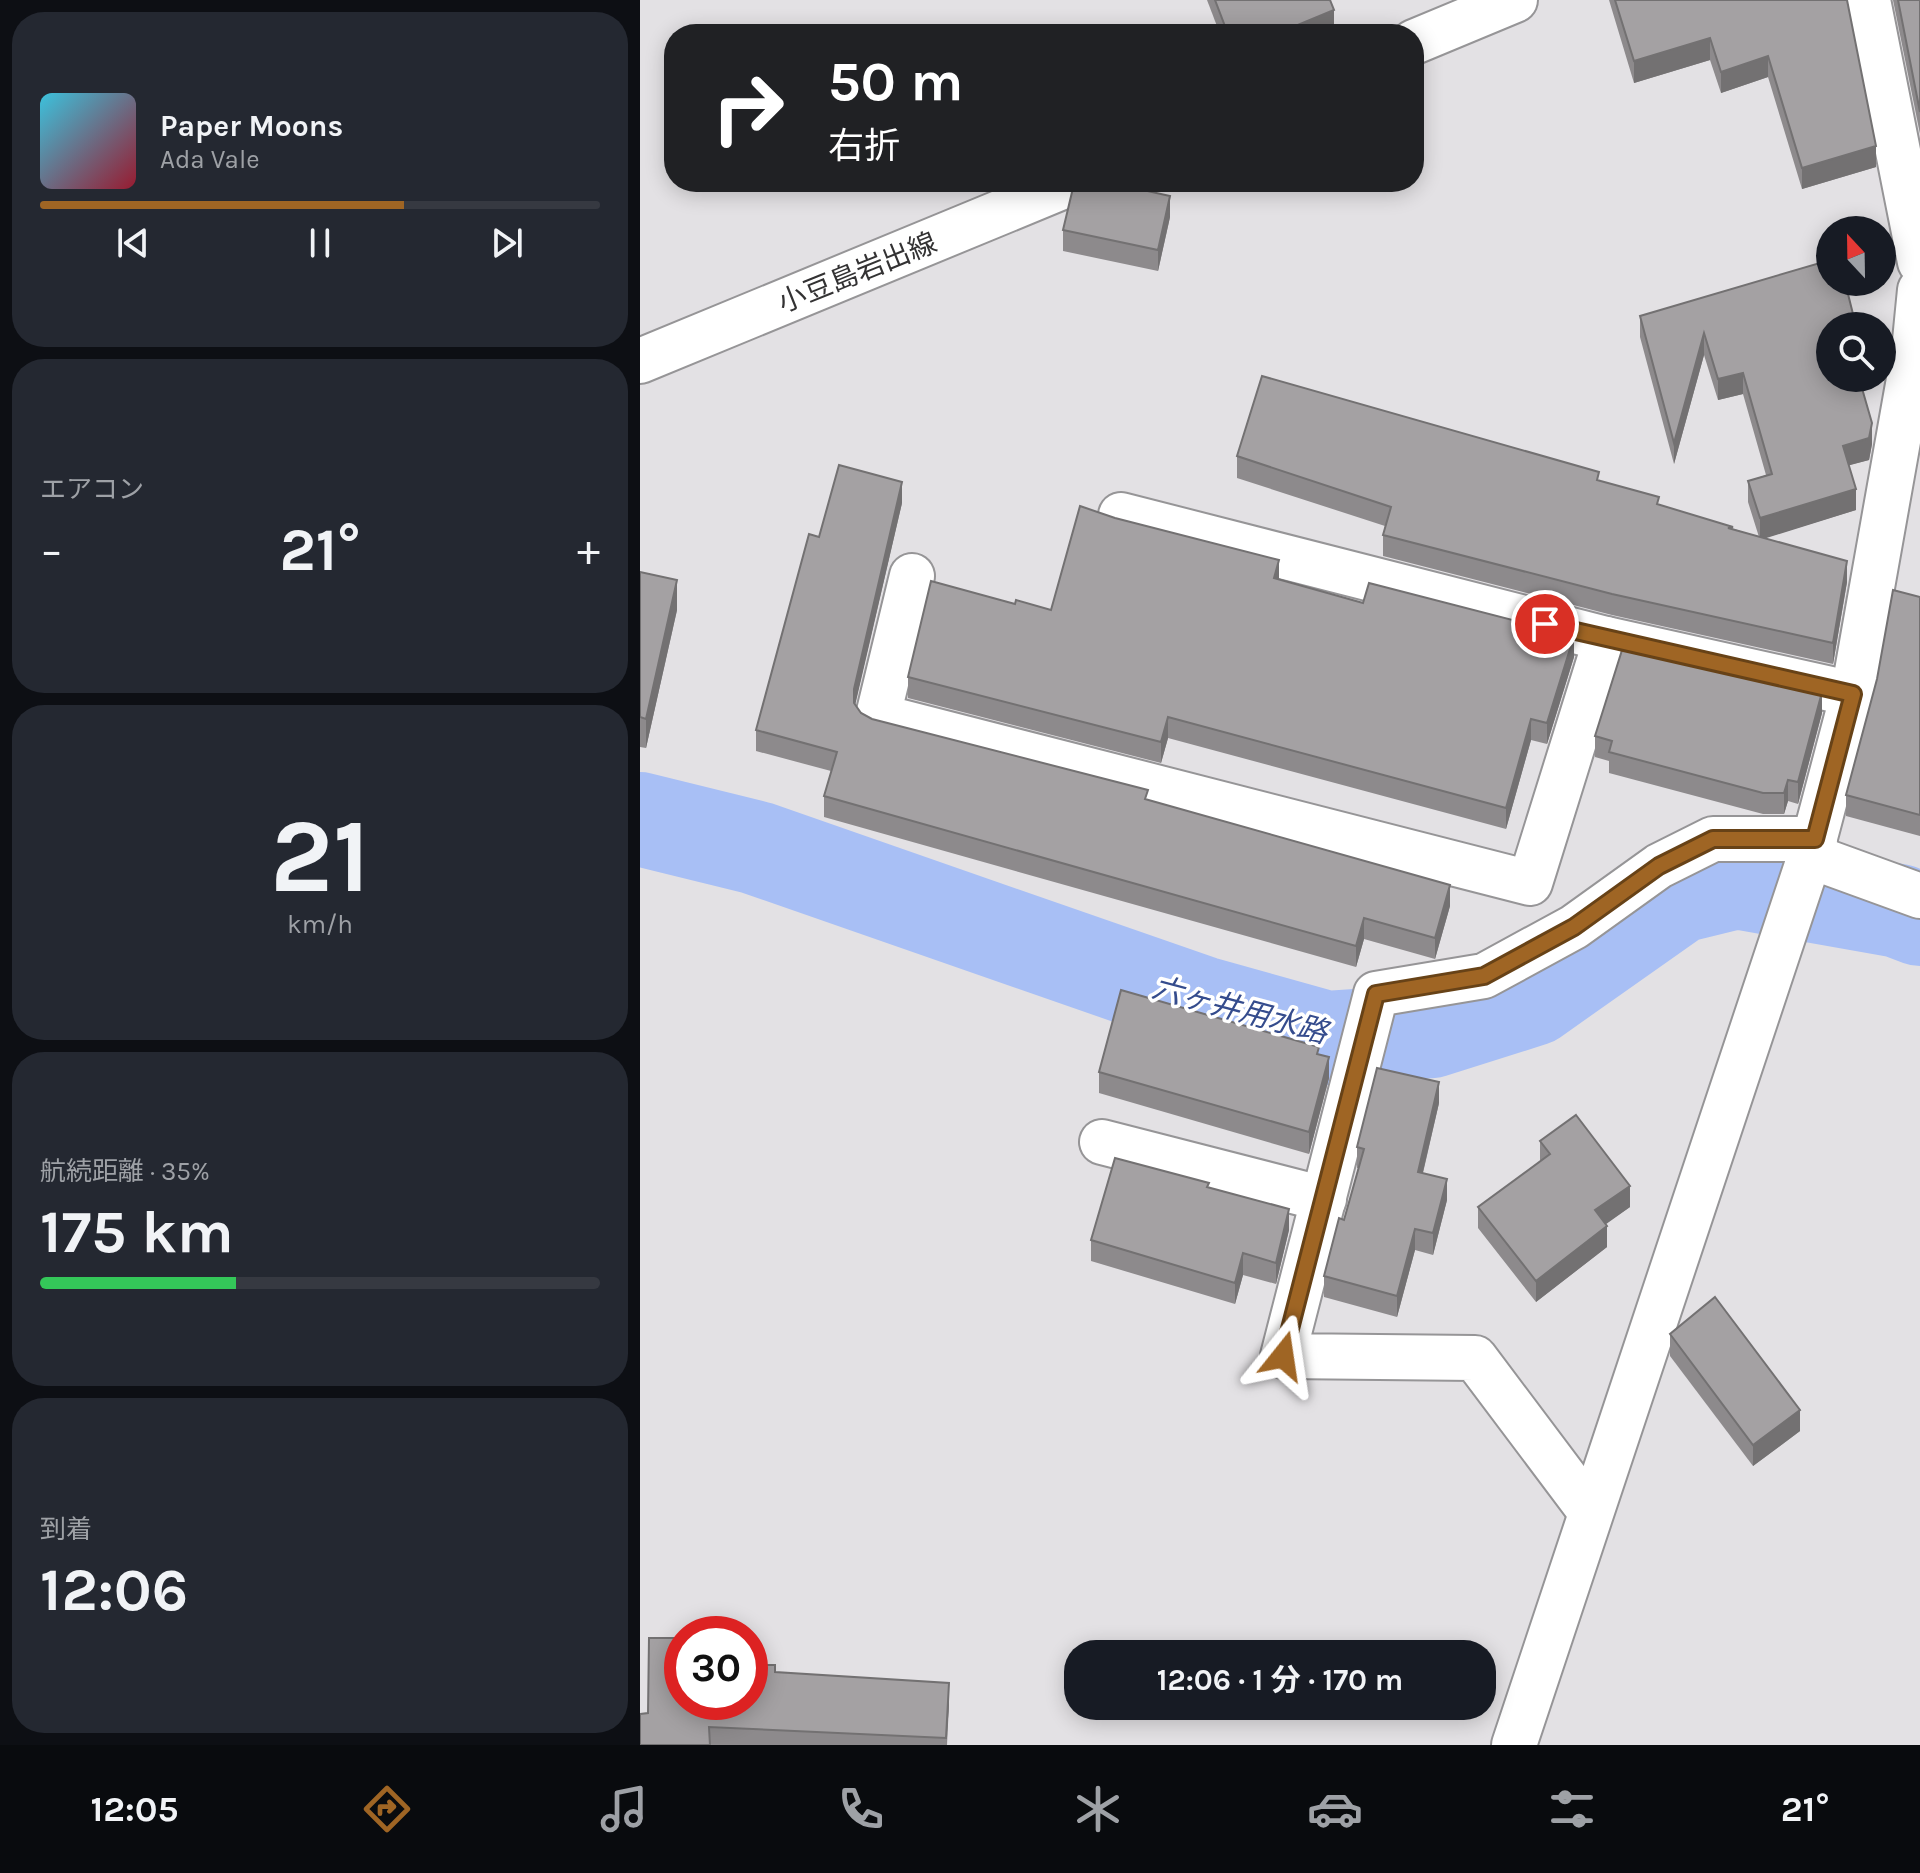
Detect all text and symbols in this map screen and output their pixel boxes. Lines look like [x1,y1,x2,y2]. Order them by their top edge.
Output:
text: 50 m [828,49,963,114]
icon: right [696,56,800,160]
text: Paper Moons [160,108,343,144]
text: 右折 [828,125,900,167]
text: Ada Vale [160,144,260,175]
north arrow [1816,216,1896,296]
map controls [1816,216,1896,392]
icon: previous [111,221,155,265]
icon: pause [298,221,342,265]
icon: next [485,221,529,265]
street label: 小豆島岩出線 [773,226,941,319]
button: search [1816,312,1896,392]
text: エアコン [40,474,144,505]
text: 21° [280,515,361,585]
text: − [40,525,63,576]
text: + [577,525,600,576]
pin [1511,590,1579,658]
icon: arrive [1523,602,1567,646]
text: 21 [270,796,370,917]
text: km/h [287,909,353,940]
water label: 六ヶ井用水路 [1148,969,1334,1051]
text: 航続距離 · 35% [40,1156,210,1187]
text: 175 km [40,1197,234,1267]
position arrow [1241,1314,1325,1398]
text: 到着 [40,1514,92,1545]
text: 12:06 [40,1555,188,1625]
speed limit sign: 30 [664,1616,768,1720]
text: 12:06 · 1 分 · 170 m [1157,1662,1403,1698]
icon: directions [359,1781,415,1837]
icon: music [596,1781,652,1837]
icon: phone [833,1781,889,1837]
icon: climate [1070,1781,1126,1837]
icon: car [1307,1781,1363,1837]
icon: filters [1544,1781,1600,1837]
text: 12:05 [90,1788,179,1830]
text: 21° [1781,1788,1829,1830]

